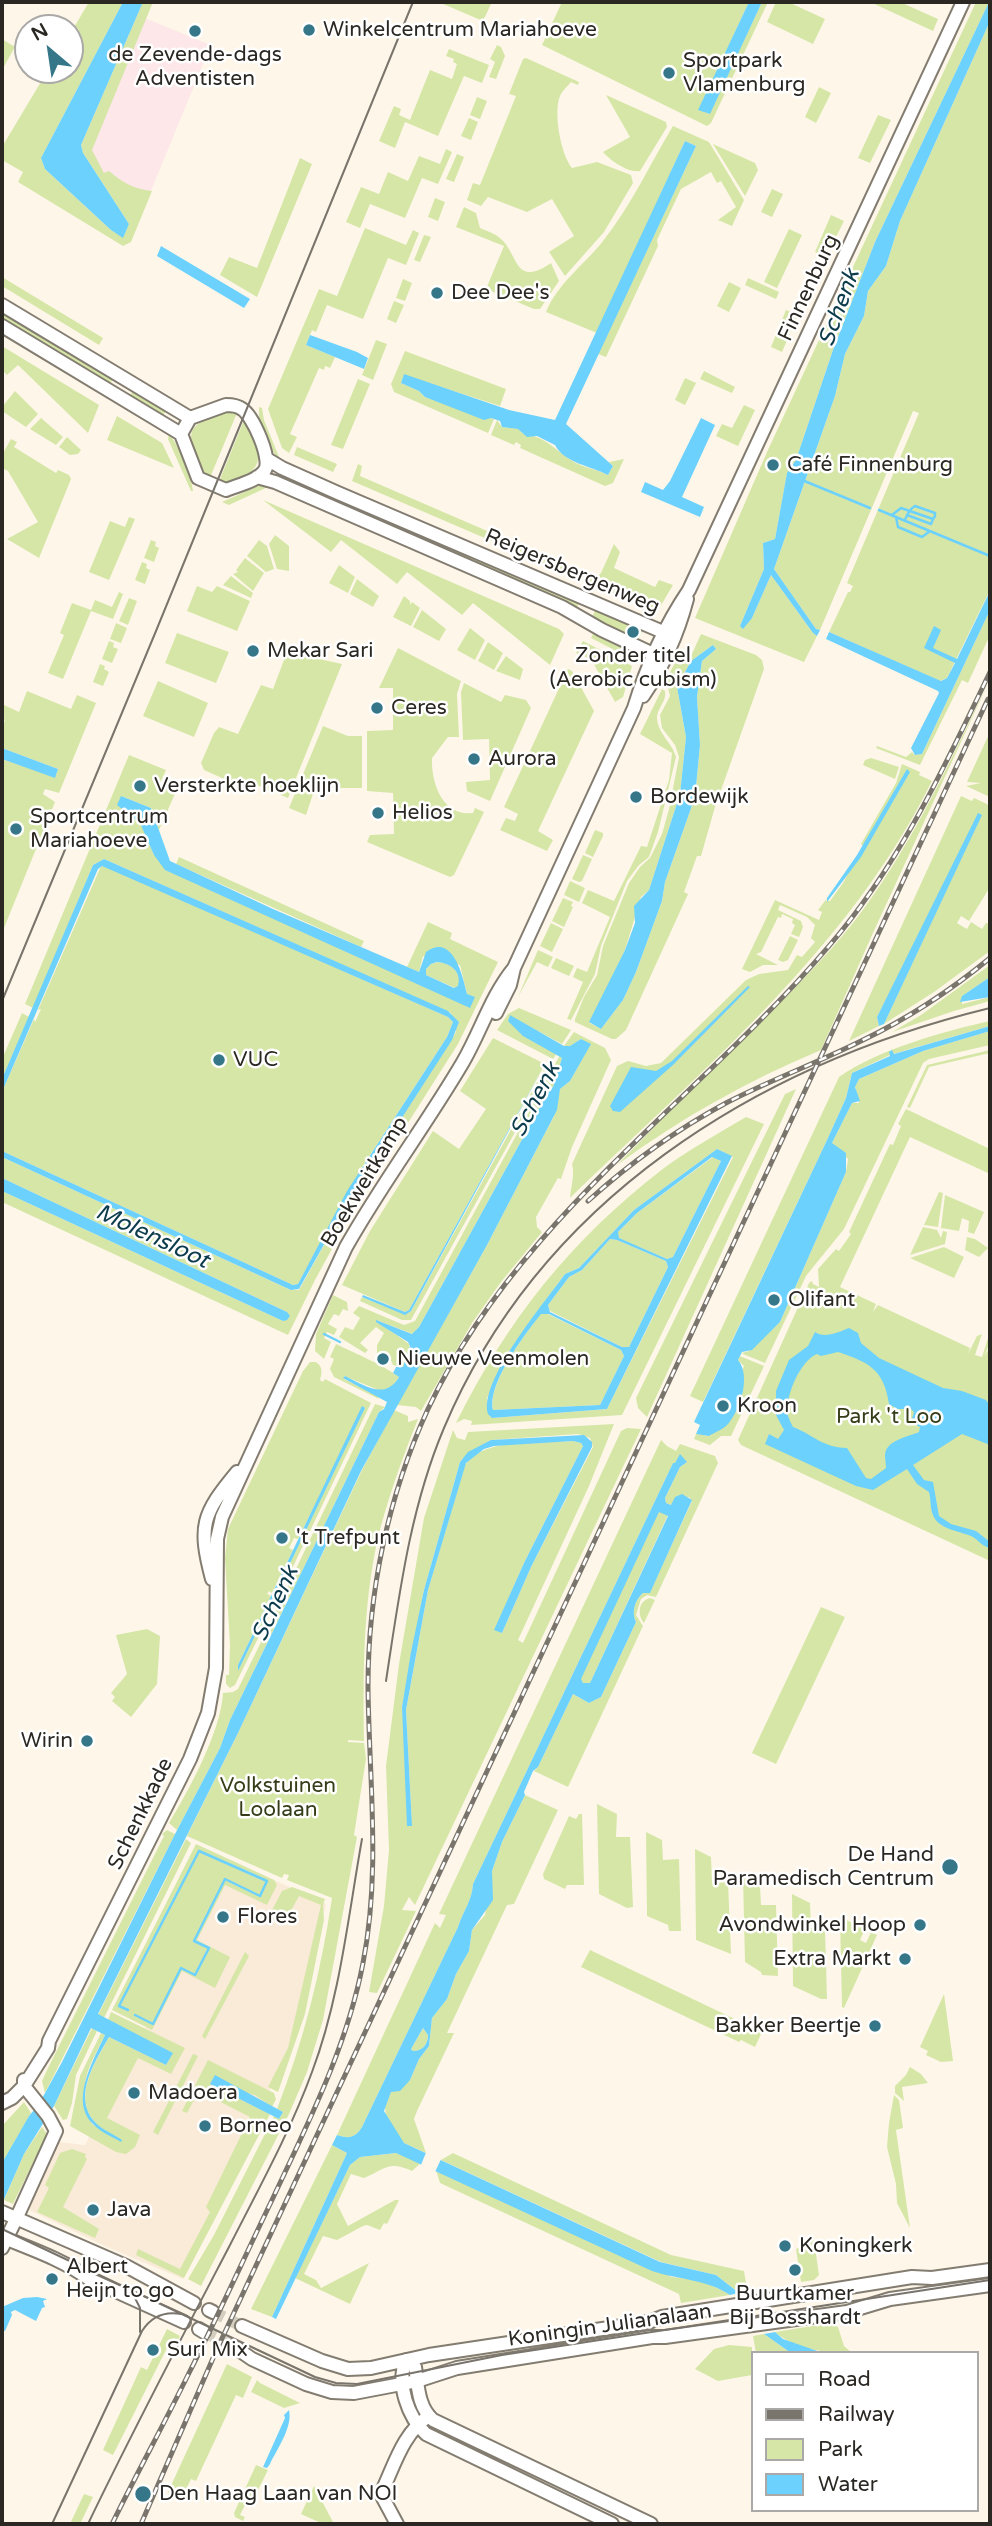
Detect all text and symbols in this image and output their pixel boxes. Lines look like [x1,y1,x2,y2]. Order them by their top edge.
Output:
north arrow [14,14,84,84]
place label: Winkelcentrum Mariahoeve [323,17,597,43]
text: N [28,19,52,46]
marker: Winkelcentrum Mariahoeve [301,22,317,38]
marker: de Zevende-dags Adventisten [187,23,203,39]
place label: de Zevende-dags Adventisten [108,42,282,92]
place label: Sportpark Vlamenburg [683,48,805,98]
marker: Sportpark Vlamenburg [661,65,677,81]
street label: Finnenburg [773,231,845,345]
water label: Schenk [813,266,867,350]
place label: Dee Dee's [451,280,549,306]
marker: Dee Dee's [429,285,445,301]
place label: Café Finnenburg [787,452,953,478]
marker: Café Finnenburg [765,457,781,473]
street label: Reigersbergenweg [481,524,663,620]
marker: Zonder titel (Aerobic cubism) [625,624,641,640]
place label: Mekar Sari [267,638,373,664]
marker: Mekar Sari [245,643,261,659]
place label: Zonder titel (Aerobic cubism) [549,643,717,693]
place label: Ceres [391,695,447,721]
marker: Ceres [369,700,385,716]
place label: Aurora [488,746,557,772]
marker: Aurora [466,751,482,767]
place label: Versterkte hoeklijn [154,773,339,799]
marker: Versterkte hoeklijn [132,778,148,794]
place label: Bordewijk [650,784,749,810]
marker: Bordewijk [628,789,644,805]
place label: Helios [392,800,453,826]
place label: Sportcentrum Mariahoeve [30,804,168,854]
marker: Helios [370,805,386,821]
marker: Sportcentrum Mariahoeve [8,821,24,837]
place label: VUC [233,1047,278,1073]
marker: VUC [211,1052,227,1068]
water label: Schenk [505,1058,567,1142]
street label: Boekweitkamp [316,1112,414,1252]
water label: Molensloot [91,1199,213,1275]
place label: Olifant [788,1287,855,1313]
marker: Olifant [766,1292,782,1308]
place label: Nieuwe Veenmolen [397,1346,589,1372]
marker: Nieuwe Veenmolen [375,1351,391,1367]
place label: Kroon [737,1393,797,1419]
marker: Kroon [715,1398,731,1414]
park label: Park 't Loo [836,1404,942,1430]
place label: 't Trefpunt [296,1525,400,1551]
marker: 't Trefpunt [274,1530,290,1546]
water label: Schenk [247,1562,305,1646]
place label: Wirin [21,1728,73,1754]
marker: Wirin [79,1733,95,1749]
street label: Schenkkade [103,1754,179,1874]
park label: Volkstuinen Loolaan [220,1773,336,1823]
place label: De Hand Paramedisch Centrum [713,1842,934,1892]
marker: De Hand Paramedisch Centrum [940,1857,960,1877]
place label: Flores [237,1904,297,1930]
marker: Flores [215,1909,231,1925]
place label: Avondwinkel Hoop [718,1912,906,1938]
marker: Avondwinkel Hoop [912,1917,928,1933]
place label: Extra Markt [773,1946,891,1972]
marker: Extra Markt [897,1951,913,1967]
place label: Bakker Beertje [715,2013,861,2039]
marker: Bakker Beertje [867,2018,883,2034]
place label: Madoera [148,2080,238,2106]
marker: Madoera [126,2085,142,2101]
place label: Borneo [219,2113,292,2139]
marker: Borneo [197,2118,213,2134]
place label: Java [107,2197,151,2223]
marker: Java [85,2202,101,2218]
place label: Koningkerk [799,2233,913,2259]
marker: Koningkerk [777,2238,793,2254]
place label: Albert Heijn to go [66,2254,174,2304]
marker: Buurtkamer Bij Bosshardt [787,2262,803,2278]
marker: Albert Heijn to go [44,2271,60,2287]
place label: Buurtkamer Bij Bosshardt [729,2281,861,2331]
street label: Koningin Julianalaan [507,2299,713,2353]
place label: Suri Mix [167,2337,248,2363]
marker: Suri Mix [145,2342,161,2358]
legend [750,2351,978,2512]
text: Road [818,2367,871,2392]
text: Railway [818,2402,895,2427]
text: Park [818,2437,863,2462]
text: Water [818,2472,878,2497]
place label: Den Haag Laan van NOI [159,2481,398,2507]
marker: Den Haag Laan van NOI [133,2484,153,2504]

